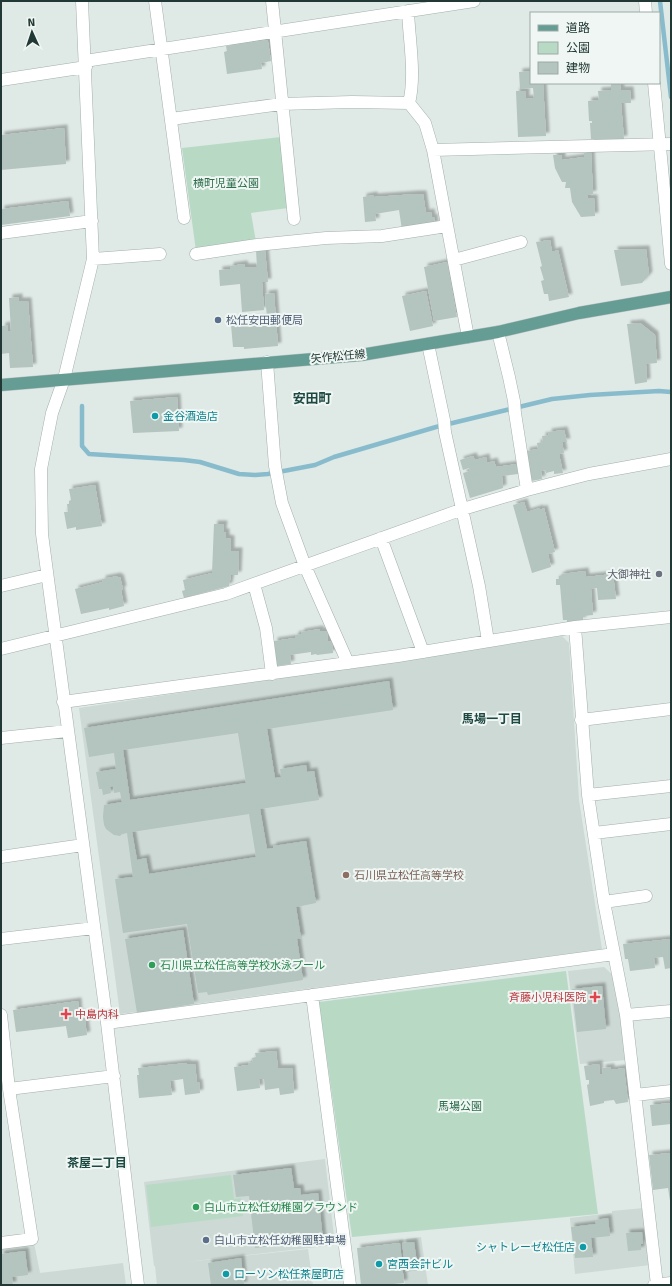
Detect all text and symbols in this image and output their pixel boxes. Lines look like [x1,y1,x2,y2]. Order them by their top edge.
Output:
north arrow [12,12,52,52]
legend [530,12,660,84]
text: N [27,16,36,29]
text: 道路 [566,21,590,36]
text: 公園 [566,41,590,56]
text: 建物 [566,61,590,76]
park label: 横町児童公園 [193,177,259,190]
place label: 松任安田郵便局 [226,314,303,327]
marker: 松任安田郵便局 [213,315,223,325]
street label: 矢作松任線 [310,348,366,365]
district label: 安田町 [292,391,332,407]
place label: 金谷酒造店 [163,410,218,423]
marker: 金谷酒造店 [150,411,160,421]
place label: 大御神社 [607,568,651,581]
marker: 大御神社 [654,569,664,579]
district label: 馬場一丁目 [462,712,522,727]
place label: 石川県立松任高等学校 [354,869,464,882]
marker: 石川県立松任高等学校 [341,870,351,880]
place label: 石川県立松任高等学校水泳プール [160,959,325,972]
marker: 石川県立松任高等学校水泳プール [147,960,157,970]
place label: 斉藤小児科医院 [509,991,586,1004]
marker: 斉藤小児科医院 [589,991,601,1003]
marker: 中島内科 [60,1008,72,1020]
place label: 中島内科 [75,1008,119,1021]
park label: 馬場公園 [438,1100,482,1113]
district label: 茶屋二丁目 [67,1156,127,1171]
place label: 白山市立松任幼稚園グラウンド [204,1201,358,1214]
marker: 白山市立松任幼稚園グラウンド [191,1202,201,1212]
place label: 白山市立松任幼稚園駐車場 [214,1234,346,1247]
marker: 白山市立松任幼稚園駐車場 [201,1235,211,1245]
place label: シャトレーゼ松任店 [476,1241,575,1254]
marker: シャトレーゼ松任店 [578,1242,588,1252]
place label: 宮西会計ビル [387,1258,453,1271]
marker: 宮西会計ビル [374,1259,384,1269]
place label: ローソン松任茶屋町店 [234,1268,344,1281]
marker: ローソン松任茶屋町店 [221,1269,231,1279]

